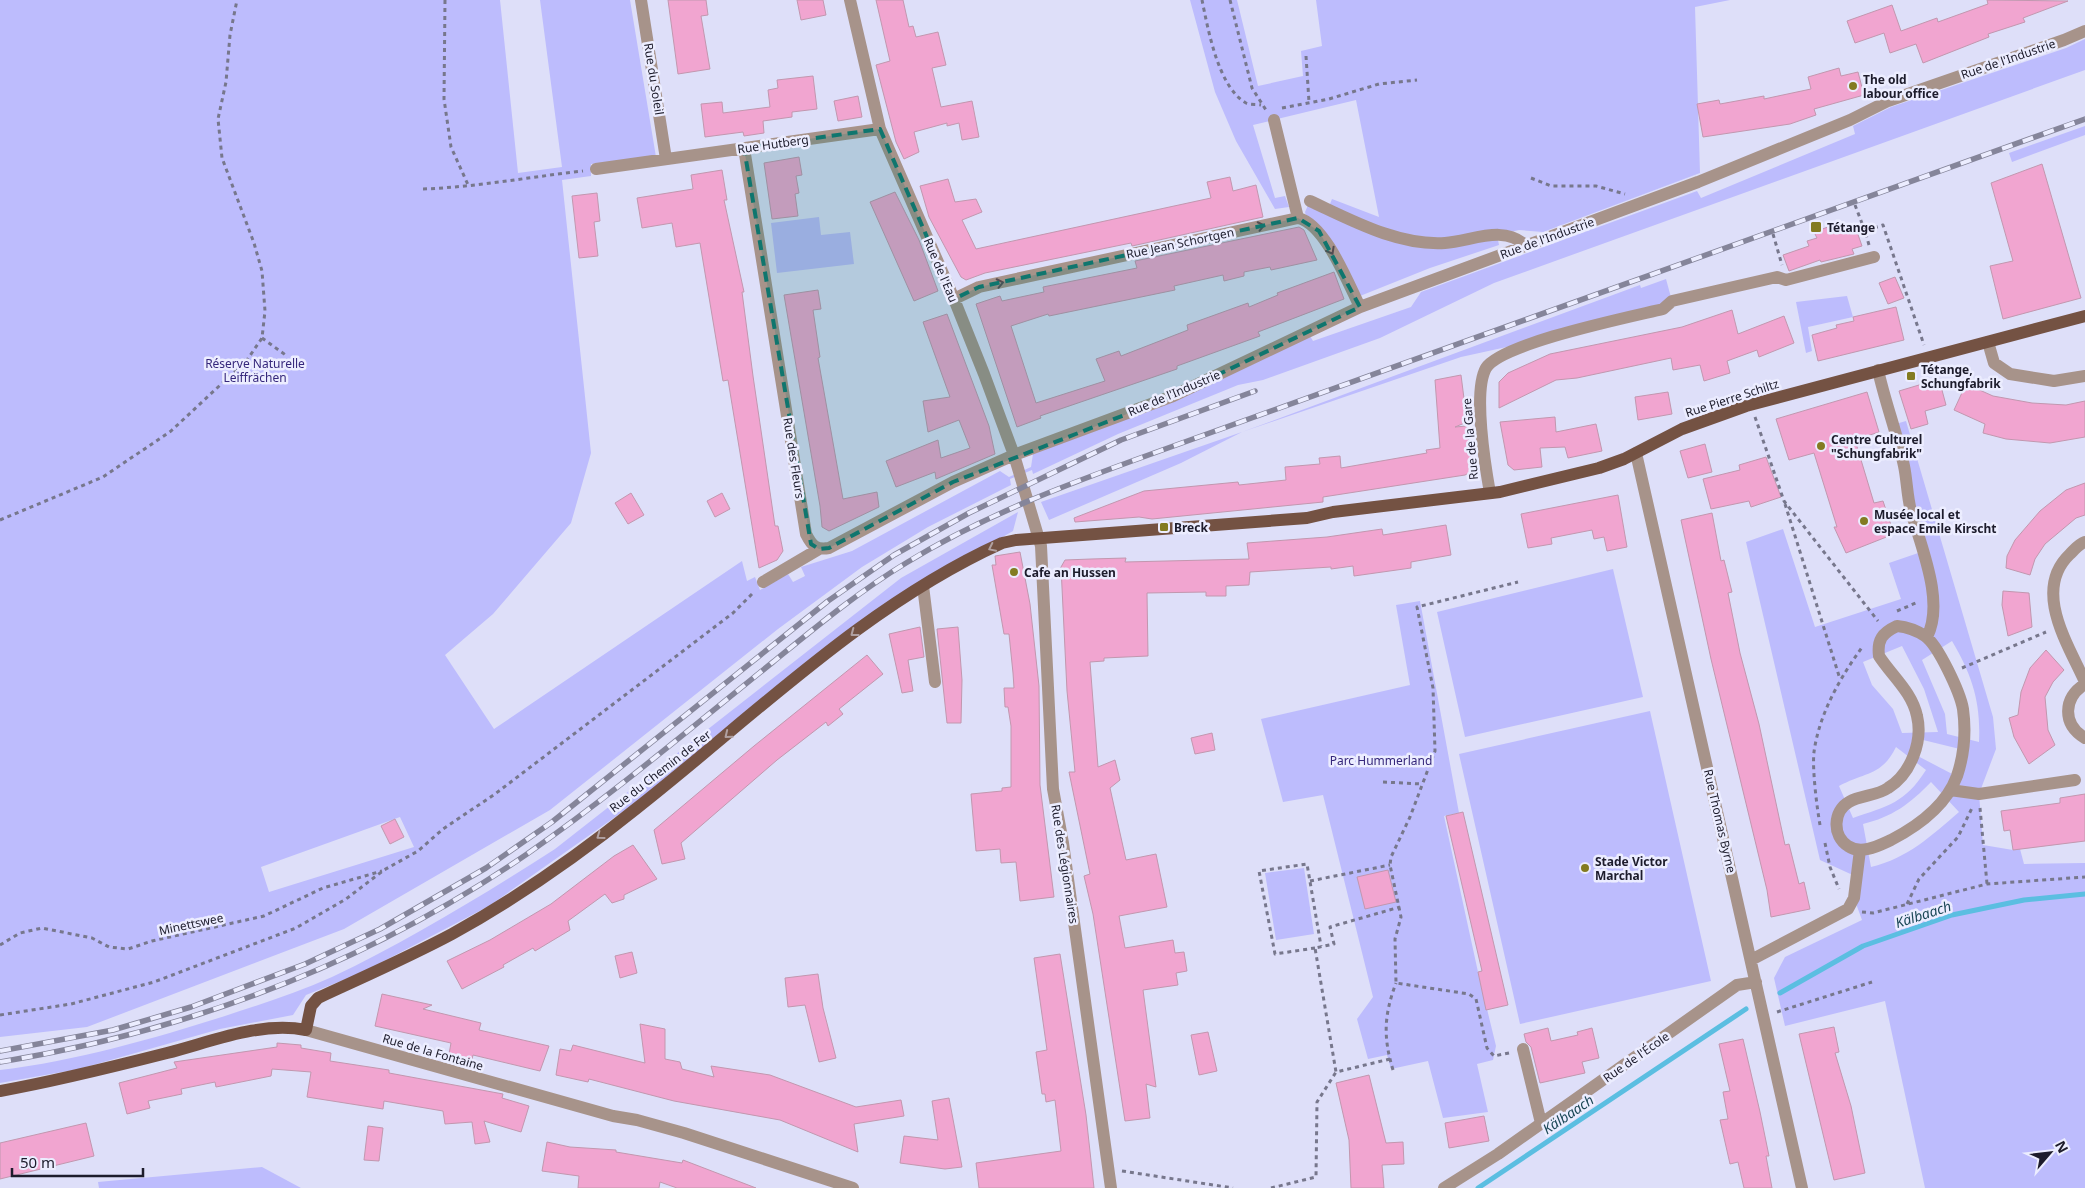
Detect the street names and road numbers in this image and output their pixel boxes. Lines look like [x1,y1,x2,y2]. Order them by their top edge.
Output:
street label: Rue de l'Industrie [1958,35,2058,83]
street label: Rue du Soleil [640,42,668,116]
street label: Rue Hutberg [736,131,810,157]
street label: Rue de l'Industrie [1498,213,1597,263]
street label: Rue Jean Schortgen [1124,223,1236,263]
street label: Rue de l'Eau [920,235,962,305]
street label: Rue de l'Industrie [1125,366,1223,420]
street label: Rue Pierre Schiltz [1683,375,1781,421]
street label: Rue de la Gare [1458,397,1482,481]
street label: Rue des Fleurs [779,416,809,500]
street label: Rue du Chemin de Fer [606,726,714,816]
street label: Rue Thomas Byrne [1700,767,1740,875]
street label: Rue des Légionnaires [1047,803,1083,925]
street label: Minettswee [157,909,225,939]
street label: Rue de l'École [1599,1028,1673,1086]
street label: Rue de la Fontaine [381,1029,486,1075]

